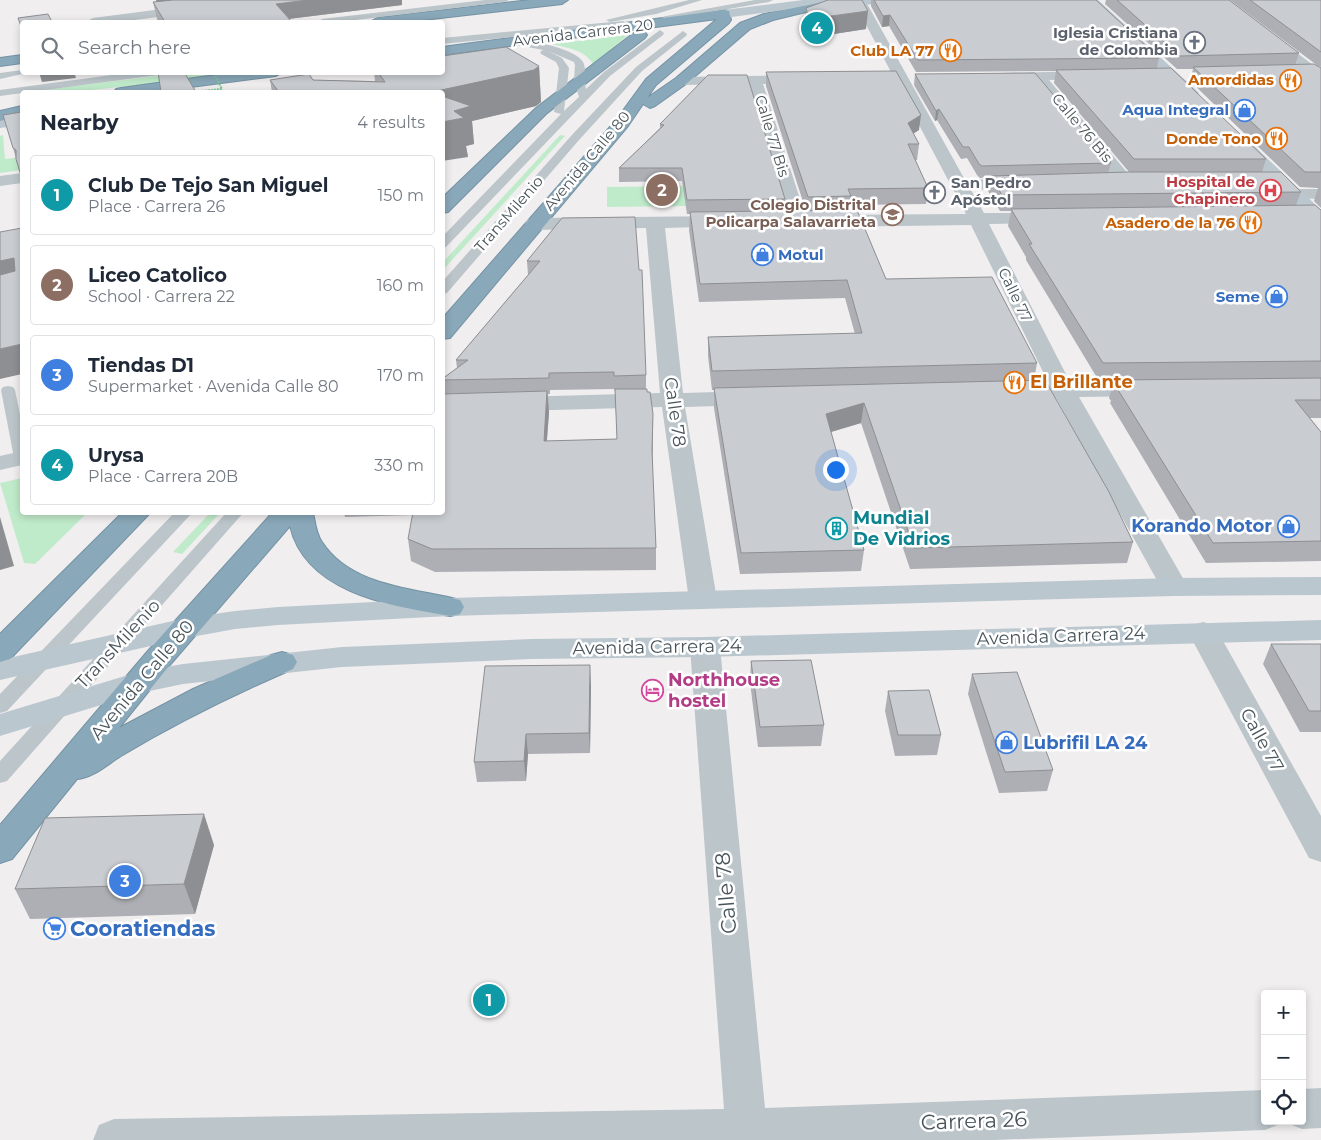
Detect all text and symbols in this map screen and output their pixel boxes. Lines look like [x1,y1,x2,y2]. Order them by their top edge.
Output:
pin: 4 [801,9,833,47]
street label: Avenida Carrera 20 [512,14,654,51]
search box [20,20,445,75]
place label: Iglesia Cristiana de Colombia [1053,23,1178,59]
church icon: Iglesia Cristiana de Colombia [1182,30,1206,54]
icon: search [38,34,66,62]
text: Search here [78,36,191,59]
restaurant icon: Club LA 77 [938,39,962,63]
place label: Club LA 77 [850,41,934,60]
restaurant icon: Amordidas [1278,68,1302,92]
place label: Amordidas [1187,70,1274,89]
street label: Calle 76 Bis [1048,89,1117,166]
street label: Calle 77 Bis [751,93,794,179]
shop icon: Aqua Integral [1233,98,1257,122]
place label: Aqua Integral [1121,100,1229,119]
street label: Avenida Calle 80 [539,107,634,214]
text: Nearby [40,110,119,135]
text: 4 results [357,113,425,132]
restaurant icon: Donde Tono [1265,127,1289,151]
place label: Donde Tono [1166,129,1261,148]
pin: 2 [646,171,678,209]
street label: TransMilenio [470,172,547,256]
place label: Hospital de Chapinero [1166,172,1255,208]
place label: San Pedro Apóstol [950,173,1031,209]
text: Club De Tejo San Miguel [88,174,329,197]
hospital icon: Hospital de Chapinero [1259,179,1283,203]
church icon: San Pedro Apóstol [923,180,947,204]
text: 1 [54,186,60,205]
text: 150 m [377,186,424,205]
place label: Colegio Distrital Policarpa Salavarrieta [705,195,876,231]
text: Place · Carrera 26 [88,197,225,216]
school or university icon: Colegio Distrital Policarpa Salavarrieta [880,202,904,226]
restaurant icon: Asadero de la 76 [1239,211,1263,235]
place label: Asadero de la 76 [1104,213,1235,232]
shop icon: Motul [750,243,774,267]
place label: Motul [778,245,824,264]
text: Liceo Catolico [88,264,227,287]
street label: Calle 77 [994,265,1037,325]
text: 2 [52,276,62,295]
text: 160 m [377,276,424,295]
shop icon: Seme [1264,285,1288,309]
text: School · Carrera 22 [88,287,235,306]
place label: Seme [1216,287,1260,306]
text: Tiendas D1 [88,354,194,377]
text: 3 [52,366,62,385]
text: 170 m [377,366,424,385]
restaurant icon: El Brillante [1002,370,1026,394]
place label: El Brillante [1030,371,1133,393]
street label: Calle 78 [659,376,691,448]
text: Supermarket · Avenida Calle 80 [88,377,339,396]
text: Urysa [88,444,144,467]
text: 4 [51,456,63,475]
text: 330 m [374,456,424,475]
your location [823,457,849,483]
text: Place · Carrera 20B [88,467,238,486]
place label: Mundial De Vidrios [853,507,950,550]
shop icon: Korando Motor [1276,514,1300,538]
place label: Korando Motor [1131,515,1272,537]
building icon: Mundial De Vidrios [825,516,849,540]
street label: TransMilenio [71,595,165,693]
street label: Avenida Calle 80 [86,616,198,744]
street label: Avenida Carrera 24 [976,622,1146,650]
street label: Avenida Carrera 24 [572,635,742,659]
place label: Northhouse hostel [668,669,780,712]
hotel icon: Northhouse hostel [640,678,664,702]
street label: Calle 77 [1235,704,1289,776]
shop icon: Lubrifil LA 24 [995,731,1019,755]
place label: Lubrifil LA 24 [1023,732,1148,754]
street label: Calle 78 [709,851,742,935]
pin: 3 [109,862,141,900]
place label: Cooratiendas [70,916,215,941]
supermarket icon: Cooratiendas [42,917,66,941]
pin: 1 [473,981,505,1019]
map controls [1261,990,1306,1125]
button: + [1261,990,1306,1035]
button: − [1261,1035,1306,1080]
button: locate [1261,1080,1306,1125]
street label: Carrera 26 [920,1106,1028,1135]

